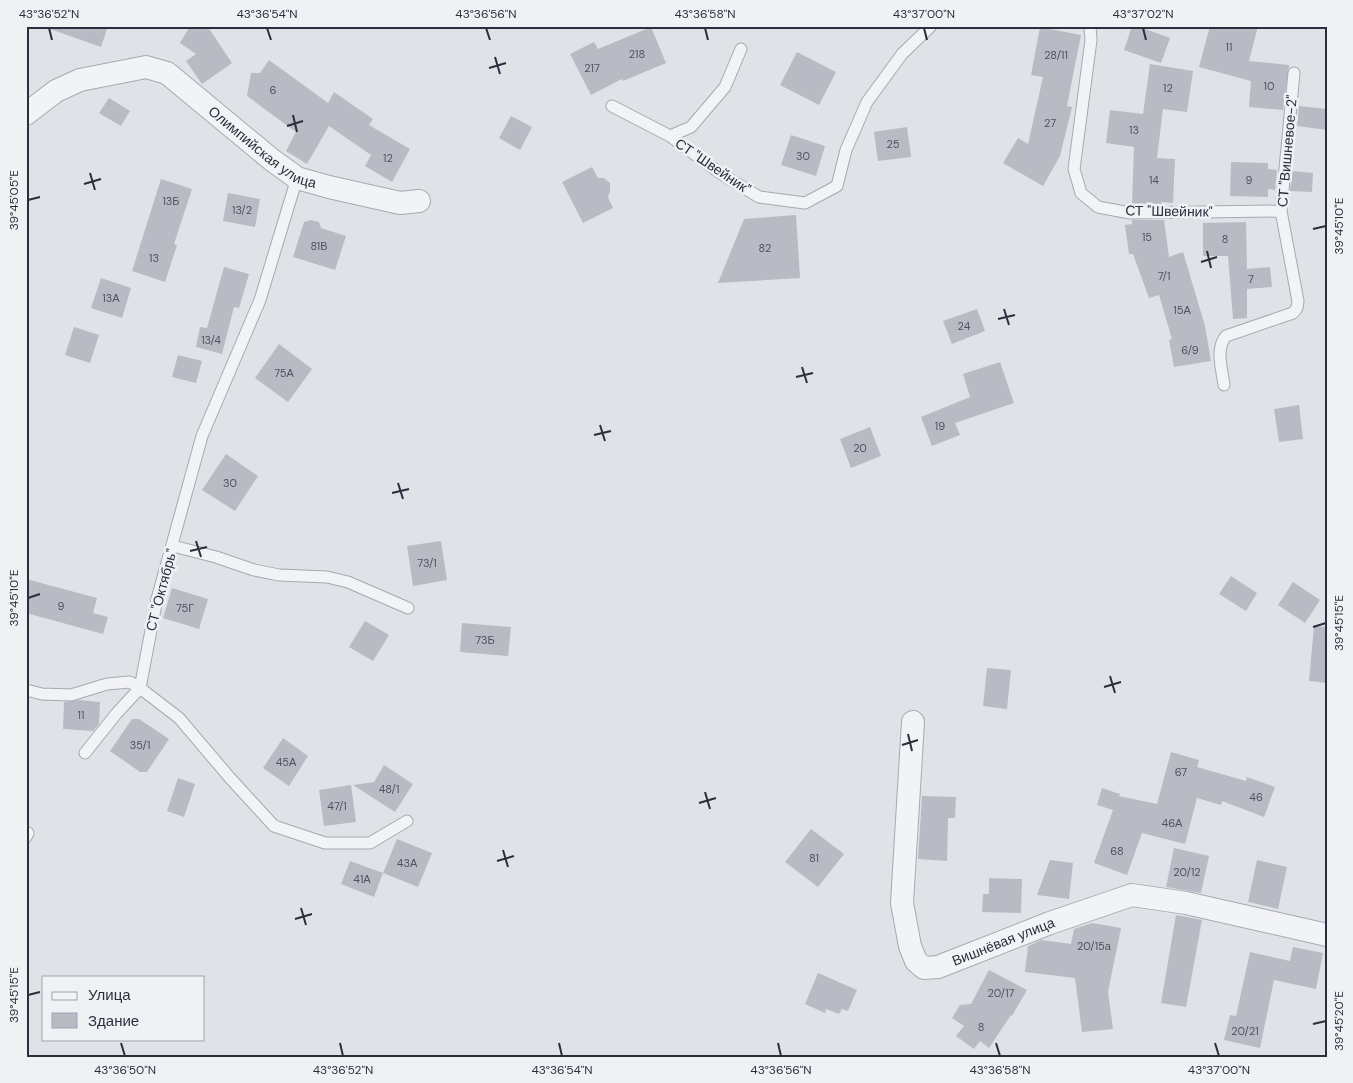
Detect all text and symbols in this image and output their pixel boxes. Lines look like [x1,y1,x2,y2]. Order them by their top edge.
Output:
text: 43°36'52"N [19,6,79,22]
text: 43°36'54"N [236,6,298,22]
text: 43°36'56"N [455,6,517,22]
text: 43°36'58"N [674,6,736,22]
text: 43°37'00"N [893,6,955,22]
text: 43°37'02"N [1113,6,1173,22]
house number: 11 [1226,40,1232,54]
house number: 218 [629,47,645,61]
house number: 28/11 [1044,48,1068,62]
house number: 217 [584,61,600,75]
house number: 10 [1264,79,1274,93]
house number: 12 [1163,81,1173,95]
house number: 6 [270,83,277,97]
street label: СТ "Вишневое-2" [1273,94,1301,208]
street label: Олимпийская улица [205,102,319,192]
house number: 27 [1044,116,1056,130]
house number: 13 [1129,123,1139,137]
street label: СТ "Швейник" [672,134,754,198]
house number: 25 [886,137,900,151]
house number: 30 [796,149,810,163]
house number: 12 [383,151,393,165]
text: 39°45'05"E [6,170,22,230]
house number: 14 [1149,173,1159,187]
house number: 9 [1246,173,1253,187]
house number: 13Б [162,194,180,208]
text: 39°45'10"E [1331,197,1347,254]
street label: СТ "Швейник" [1125,201,1213,221]
house number: 13/2 [232,203,252,217]
house number: 15 [1142,230,1152,244]
house number: 8 [1222,232,1228,246]
house number: 81В [310,239,328,253]
house number: 82 [759,241,771,255]
house number: 13 [149,251,159,265]
house number: 7/1 [1158,269,1170,283]
house number: 7 [1248,272,1254,286]
house number: 13А [102,291,120,305]
house number: 15А [1173,303,1191,317]
house number: 24 [958,319,971,333]
house number: 13/4 [201,333,221,347]
house number: 6/9 [1181,343,1199,357]
house number: 75А [274,366,294,380]
house number: 19 [935,419,945,433]
house number: 20 [853,441,867,455]
house number: 30 [223,476,237,490]
street label: СТ "Октябрь" [141,547,181,633]
house number: 73/1 [417,556,437,570]
text: 39°45'10"E [6,569,22,626]
text: 39°45'15"E [1331,595,1347,651]
house number: 9 [58,599,65,613]
house number: 75Г [176,601,194,615]
house number: 73Б [475,633,495,647]
house number: 11 [78,708,84,722]
house number: 35/1 [130,738,150,752]
house number: 45А [276,755,297,769]
house number: 67 [1175,765,1187,779]
house number: 48/1 [379,782,399,796]
house number: 46 [1249,790,1263,804]
house number: 47/1 [327,799,347,813]
house number: 46А [1162,816,1183,830]
house number: 68 [1110,844,1124,858]
house number: 81 [809,851,819,865]
house number: 43А [397,856,418,870]
house number: 20/12 [1173,865,1201,879]
house number: 41А [353,872,371,886]
street label: Вишнёвая улица [949,913,1057,970]
house number: 20/15а [1077,939,1112,953]
text: 39°45'15"E [6,967,22,1023]
legend [42,976,205,1040]
text: Улица [88,985,131,1005]
house number: 20/17 [988,986,1015,1000]
text: 39°45'20"E [1331,991,1347,1051]
text: Здание [88,1011,139,1031]
house number: 8 [978,1020,984,1034]
house number: 20/21 [1231,1024,1259,1038]
text: 43°36'50"N [94,1062,156,1078]
text: 43°36'52"N [313,1062,373,1078]
text: 43°36'54"N [531,1062,593,1078]
text: 43°36'56"N [750,1062,812,1078]
text: 43°36'58"N [969,1062,1031,1078]
text: 43°37'00"N [1188,1062,1250,1078]

